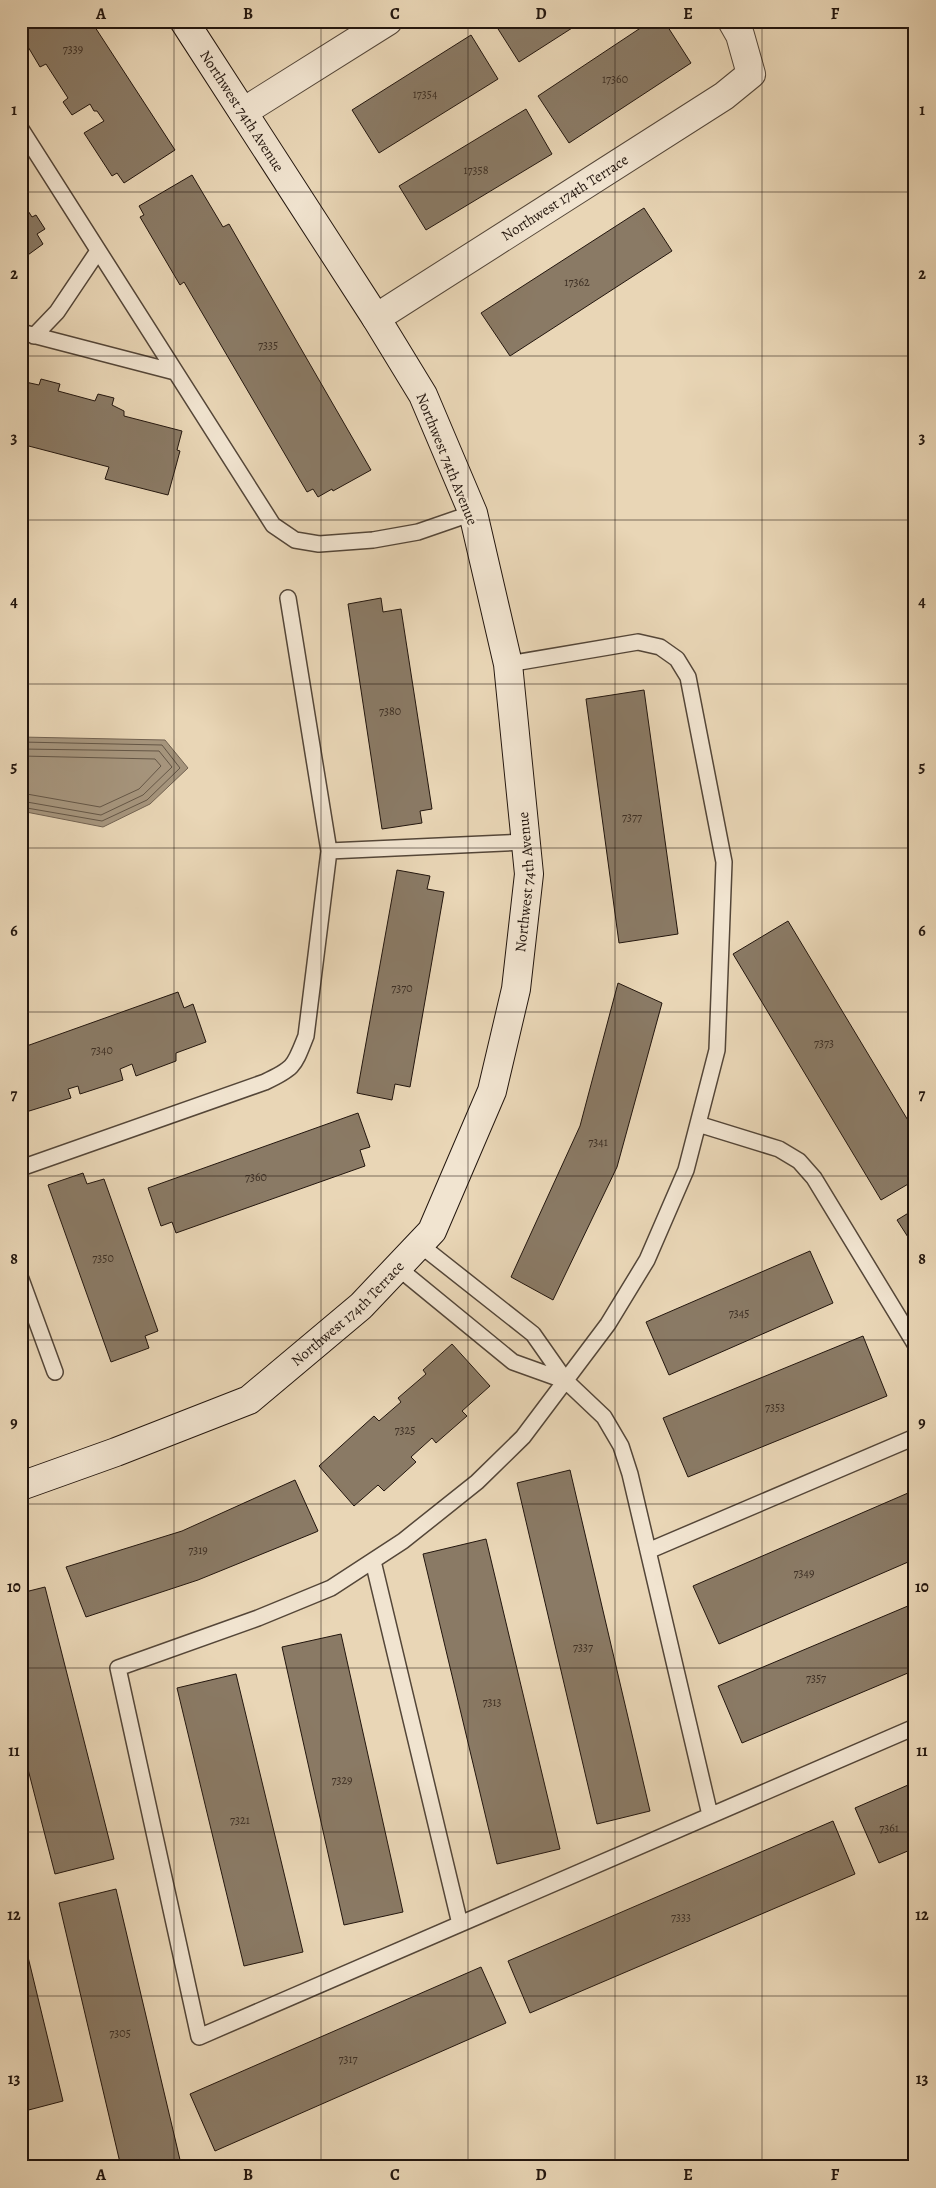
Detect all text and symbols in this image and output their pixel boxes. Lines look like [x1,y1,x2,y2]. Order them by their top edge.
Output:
text: A [95,3,107,25]
text: B [243,3,253,25]
text: C [390,3,400,25]
text: D [535,3,547,25]
text: E [683,3,693,25]
text: F [831,3,840,25]
house number: 7339 [63,41,83,57]
street label: Northwest 74th Avenue [195,46,289,176]
house number: 17360 [602,71,628,87]
house number: 17354 [413,86,438,102]
text: 1 [11,99,17,121]
text: 1 [919,99,925,121]
street label: Northwest 174th Terrace [498,149,632,245]
house number: 17358 [463,162,489,178]
text: 2 [10,263,18,285]
text: 2 [918,263,926,285]
house number: 17362 [564,274,590,290]
house number: 7335 [258,337,278,353]
street label: Northwest 74th Avenue [411,390,483,528]
text: 3 [11,427,18,449]
text: 3 [919,427,926,449]
text: 4 [10,591,18,613]
text: 4 [918,591,926,613]
house number: 7380 [379,703,401,719]
text: 5 [11,756,18,778]
text: 5 [919,756,926,778]
house number: 7377 [622,809,643,825]
street label: Northwest 74th Avenue [510,810,539,953]
text: 6 [10,920,18,942]
text: 6 [918,920,926,942]
house number: 7370 [391,980,413,996]
house number: 7373 [814,1035,834,1051]
house number: 7340 [91,1042,113,1058]
text: 7 [11,1084,18,1106]
text: 7 [919,1084,926,1106]
house number: 7341 [588,1134,608,1150]
house number: 7360 [245,1169,267,1185]
text: 8 [10,1248,18,1270]
text: 8 [918,1248,926,1270]
house number: 7350 [92,1250,114,1266]
street label: Northwest 174th Terrace [287,1256,409,1370]
house number: 7345 [729,1305,749,1321]
house number: 7353 [765,1399,785,1415]
text: 9 [10,1412,18,1434]
text: 9 [918,1412,926,1434]
house number: 7325 [395,1422,415,1438]
house number: 7319 [188,1542,208,1558]
house number: 7349 [794,1565,814,1581]
text: 10 [7,1576,21,1598]
text: 10 [915,1576,929,1598]
house number: 7337 [573,1639,594,1655]
house number: 7357 [806,1670,827,1686]
house number: 7313 [482,1694,502,1710]
text: 11 [8,1740,20,1762]
text: 11 [916,1740,928,1762]
house number: 7329 [331,1772,353,1788]
house number: 7321 [230,1812,250,1828]
house number: 7361 [879,1820,899,1836]
text: 12 [7,1904,21,1926]
text: 12 [915,1904,929,1926]
house number: 7333 [671,1909,691,1925]
house number: 7305 [109,2025,131,2041]
house number: 7317 [338,2051,359,2067]
text: 13 [8,2068,20,2090]
text: 13 [916,2068,928,2090]
text: A [95,2164,107,2186]
text: B [243,2164,253,2186]
text: C [390,2164,400,2186]
text: D [535,2164,547,2186]
text: E [683,2164,693,2186]
text: F [831,2164,840,2186]

